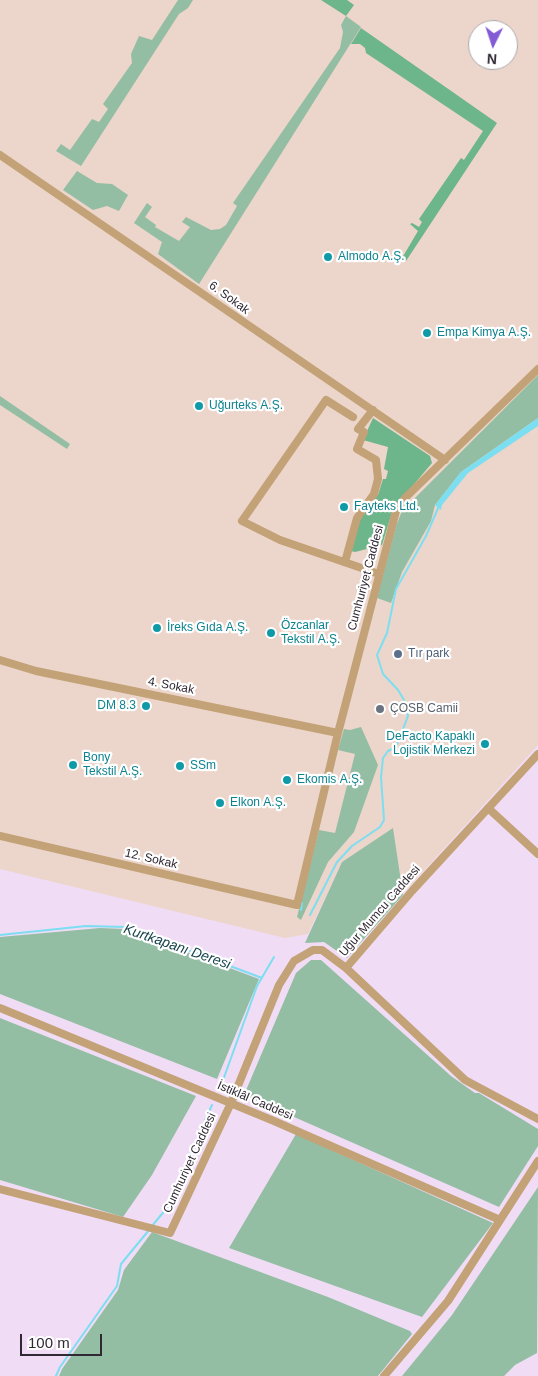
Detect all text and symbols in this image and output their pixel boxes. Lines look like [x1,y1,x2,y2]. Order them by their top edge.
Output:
north arrow [468,20,518,70]
text: N [486,51,498,67]
place label: Almodo A.Ş. [338,250,405,264]
marker: Almodo A.Ş. [322,251,334,263]
street label: 6. Sokak [206,278,252,318]
place label: Empa Kimya A.Ş. [437,326,531,340]
marker: Empa Kimya A.Ş. [421,327,433,339]
place label: Uğurteks A.Ş. [209,399,283,413]
marker: Uğurteks A.Ş. [193,400,205,412]
place label: Fayteks Ltd. [354,500,419,514]
marker: Fayteks Ltd. [338,501,350,513]
street label: Cumhuriyet Caddesi [345,524,387,632]
place label: Özcanlar Tekstil A.Ş. [281,619,340,647]
place label: İreks Gıda A.Ş. [167,621,248,635]
marker: İreks Gıda A.Ş. [151,622,163,634]
marker: Özcanlar Tekstil A.Ş. [265,627,277,639]
place label: Tır park [408,647,449,661]
marker: Tır park [392,648,404,660]
street label: 4. Sokak [147,674,195,698]
place label: DM 8.3 [97,699,136,713]
marker: DM 8.3 [140,700,152,712]
place label: ÇOSB Camii [390,702,458,716]
marker: ÇOSB Camii [374,703,386,715]
place label: DeFacto Kapaklı Lojistik Merkezi [386,730,475,758]
marker: DeFacto Kapaklı Lojistik Merkezi [479,738,491,750]
place label: Bony Tekstil A.Ş. [83,751,142,779]
marker: Bony Tekstil A.Ş. [67,759,79,771]
place label: SSm [190,759,216,773]
marker: SSm [174,760,186,772]
place label: Ekomis A.Ş. [297,773,362,787]
marker: Ekomis A.Ş. [281,774,293,786]
place label: Elkon A.Ş. [230,796,286,810]
marker: Elkon A.Ş. [214,797,226,809]
street label: 12. Sokak [123,846,179,872]
street label: Uğur Mumcu Caddesi [336,862,424,960]
water label: Kurtkapanı Deresi [121,921,233,973]
street label: İstiklâl Caddesi [215,1079,295,1123]
street label: Cumhuriyet Caddesi [161,1111,219,1215]
scale bar [22,1324,105,1356]
text: 100 m [28,1334,70,1351]

